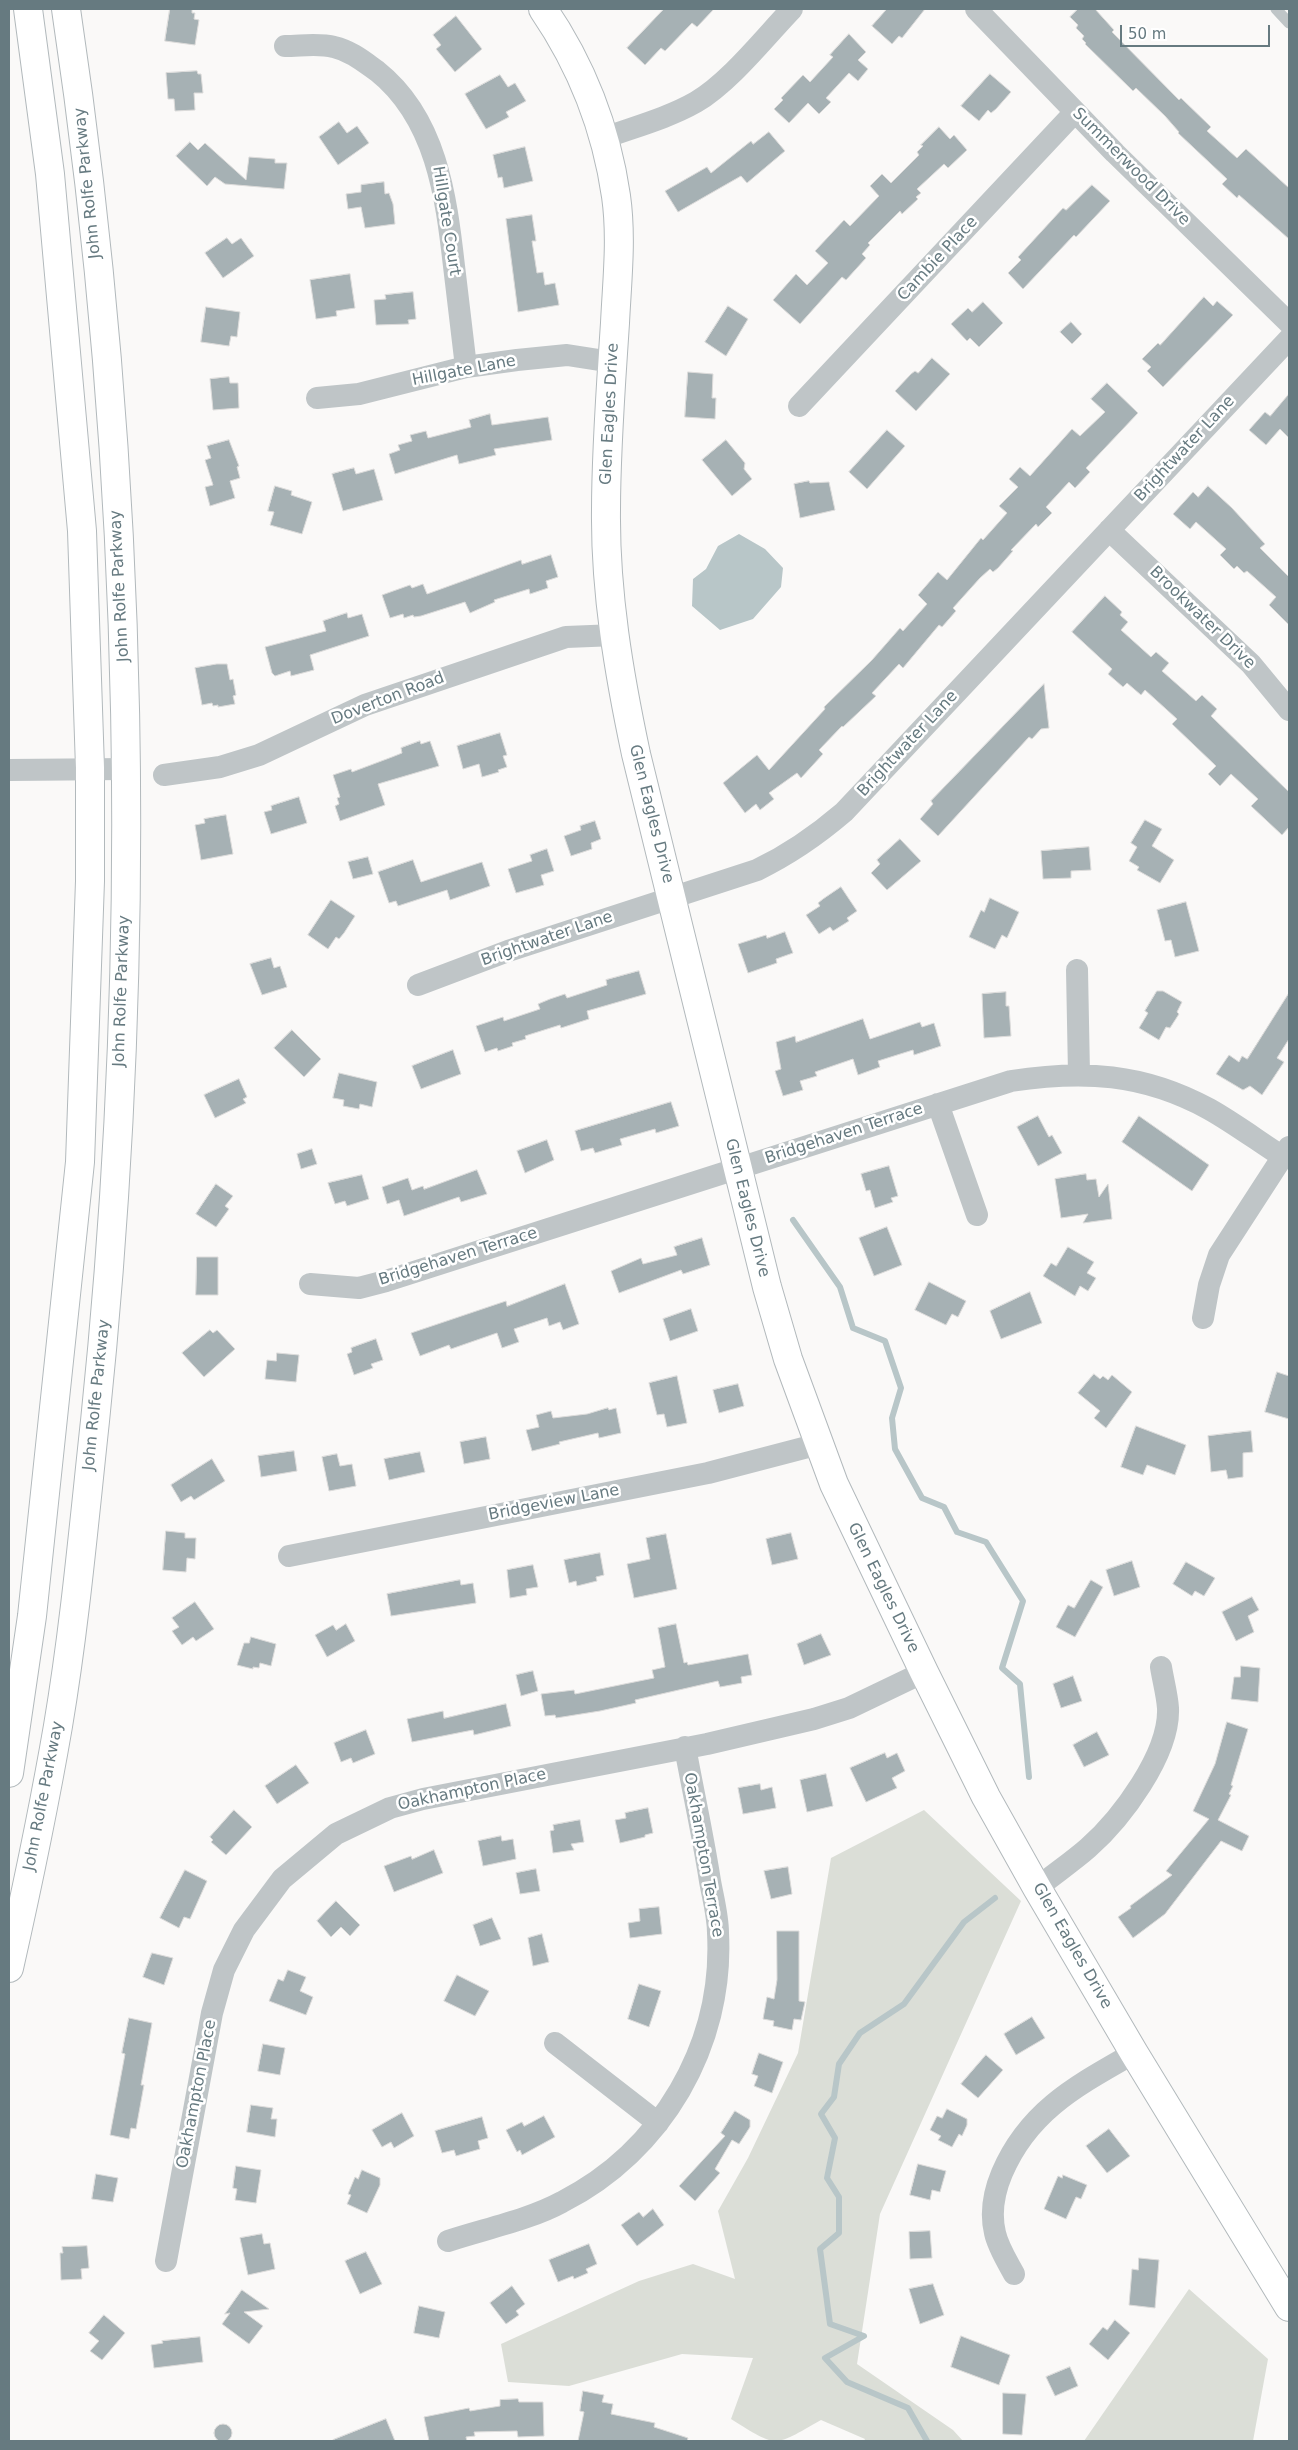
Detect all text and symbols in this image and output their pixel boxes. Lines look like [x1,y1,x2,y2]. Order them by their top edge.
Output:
scale bar [1123,15,1273,47]
text: 50 m [1128,25,1166,43]
street label: Summerwood Drive [1068,104,1194,230]
street label: John Rolfe Parkway [71,106,105,260]
street label: Hillgate Court [428,165,464,277]
street label: Cambie Place [894,213,982,305]
street label: Glen Eagles Drive [597,342,623,486]
street label: Hillgate Lane [411,352,517,390]
street label: Brightwater Lane [1131,392,1239,506]
street label: John Rolfe Parkway [106,510,134,662]
street label: Brookwater Drive [1145,563,1259,673]
street label: Doverton Road [329,669,447,729]
street label: Brightwater Lane [854,687,962,801]
street label: Glen Eagles Drive [624,743,678,885]
street label: Brightwater Lane [479,907,615,971]
street label: John Rolfe Parkway [110,915,134,1067]
street label: Bridgehaven Terrace [763,1099,925,1169]
street label: Glen Eagles Drive [720,1137,774,1279]
street label: Bridgehaven Terrace [376,1224,540,1290]
street label: John Rolfe Parkway [80,1318,114,1472]
street label: Bridgeview Lane [487,1481,621,1525]
street label: Glen Eagles Drive [843,1520,923,1656]
street label: John Rolfe Parkway [20,1720,68,1872]
street label: Oakhampton Place [396,1765,548,1815]
street label: Oakhampton Terrace [679,1771,727,1939]
street label: Glen Eagles Drive [1028,1880,1116,2012]
street label: Oakhampton Place [173,2018,221,2170]

